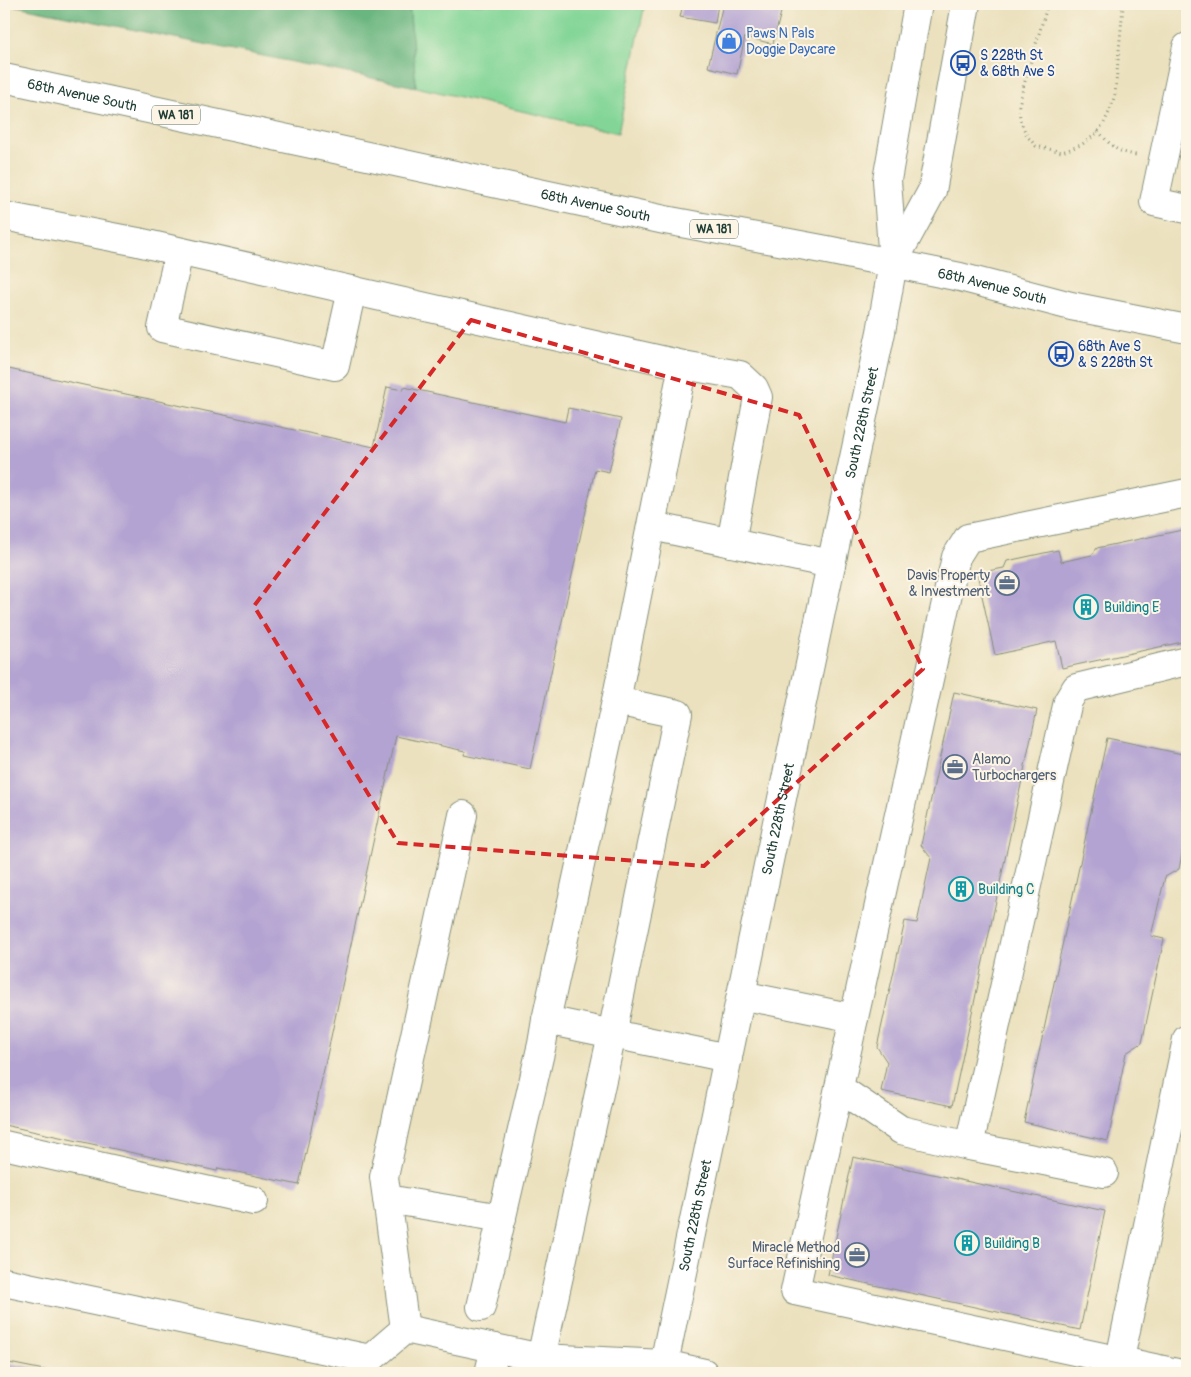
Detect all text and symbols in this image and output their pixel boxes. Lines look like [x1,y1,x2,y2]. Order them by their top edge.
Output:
place label: Paws N Pals Doggie Daycare [746,25,835,58]
shop icon: Paws N Pals Doggie Daycare [716,28,742,54]
place label: S 228th St & 68th Ave S [980,47,1055,80]
bus stop icon: S 228th St & 68th Ave S [950,50,976,76]
street label: 68th Avenue South [26,75,138,115]
road number: WA 181 [152,106,200,124]
street label: 68th Avenue South [539,186,652,226]
road number: WA 181 [690,220,738,238]
street label: 68th Avenue South [936,265,1048,308]
place label: 68th Ave S & S 228th St [1078,338,1153,371]
bus stop icon: 68th Ave S & S 228th St [1048,341,1074,367]
street label: South 228th Street [842,365,882,480]
place label: Davis Property & Investment [907,567,990,600]
office icon: Davis Property & Investment [994,570,1020,596]
building icon: Building E [1073,594,1099,620]
place label: Building E [1104,599,1159,616]
place label: Alamo Turbochargers [972,751,1057,784]
office icon: Alamo Turbochargers [942,754,968,780]
street label: South 228th Street [758,761,798,877]
building icon: Building C [948,876,974,902]
place label: Building C [978,881,1035,898]
street label: South 228th Street [675,1158,715,1273]
building icon: Building B [954,1230,980,1256]
place label: Building B [984,1235,1040,1252]
place label: Miracle Method Surface Refinishing [727,1239,840,1272]
office icon: Miracle Method Surface Refinishing [844,1242,870,1268]

